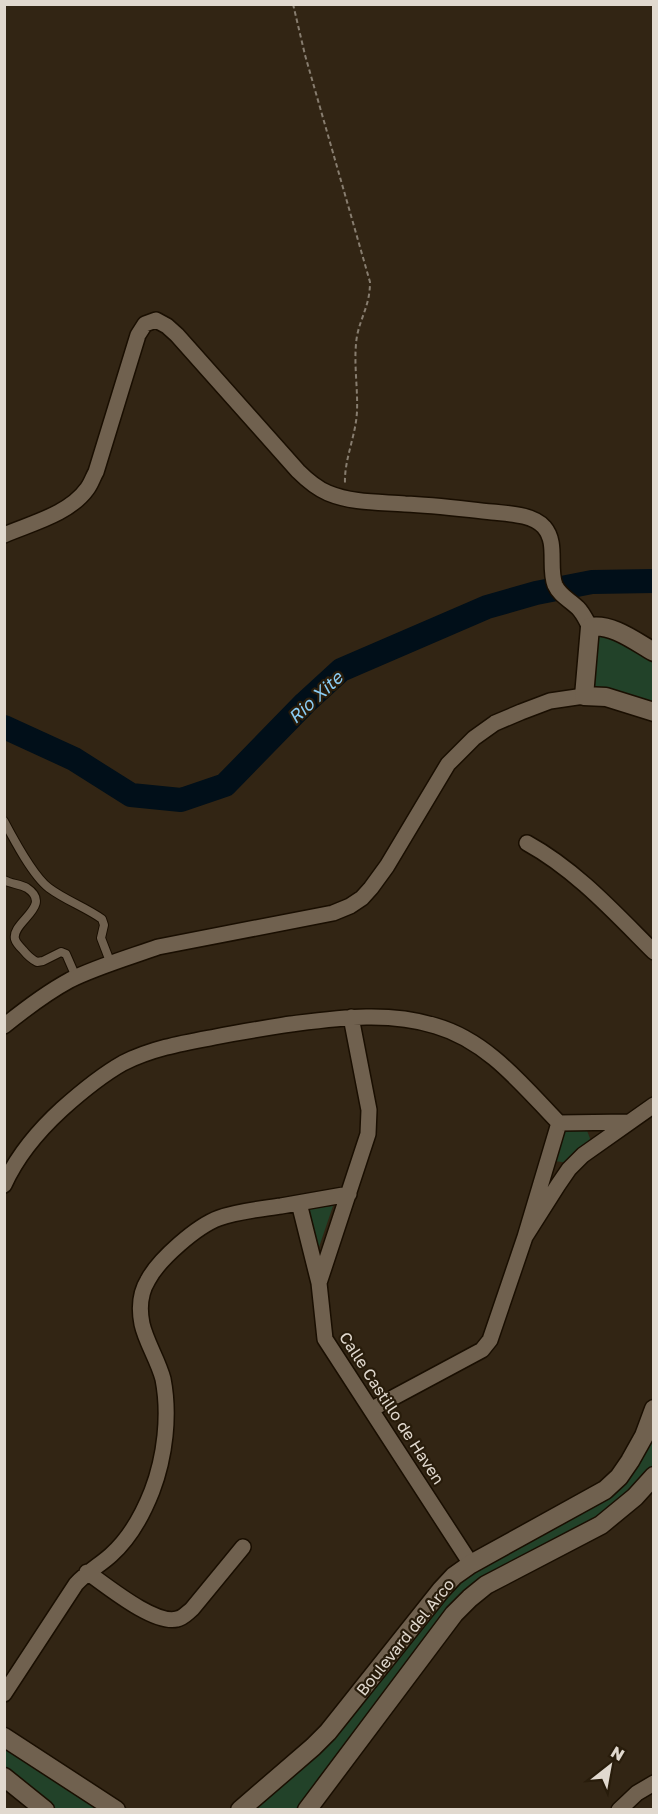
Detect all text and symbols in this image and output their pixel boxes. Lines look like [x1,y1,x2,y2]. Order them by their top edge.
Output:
water label: Rio Xite [283,665,348,728]
street label: Calle Castillo de Haven [335,1328,449,1488]
street label: Boulevard del Arco [352,1574,458,1700]
north arrow [580,1736,640,1796]
text: N [607,1741,628,1765]

